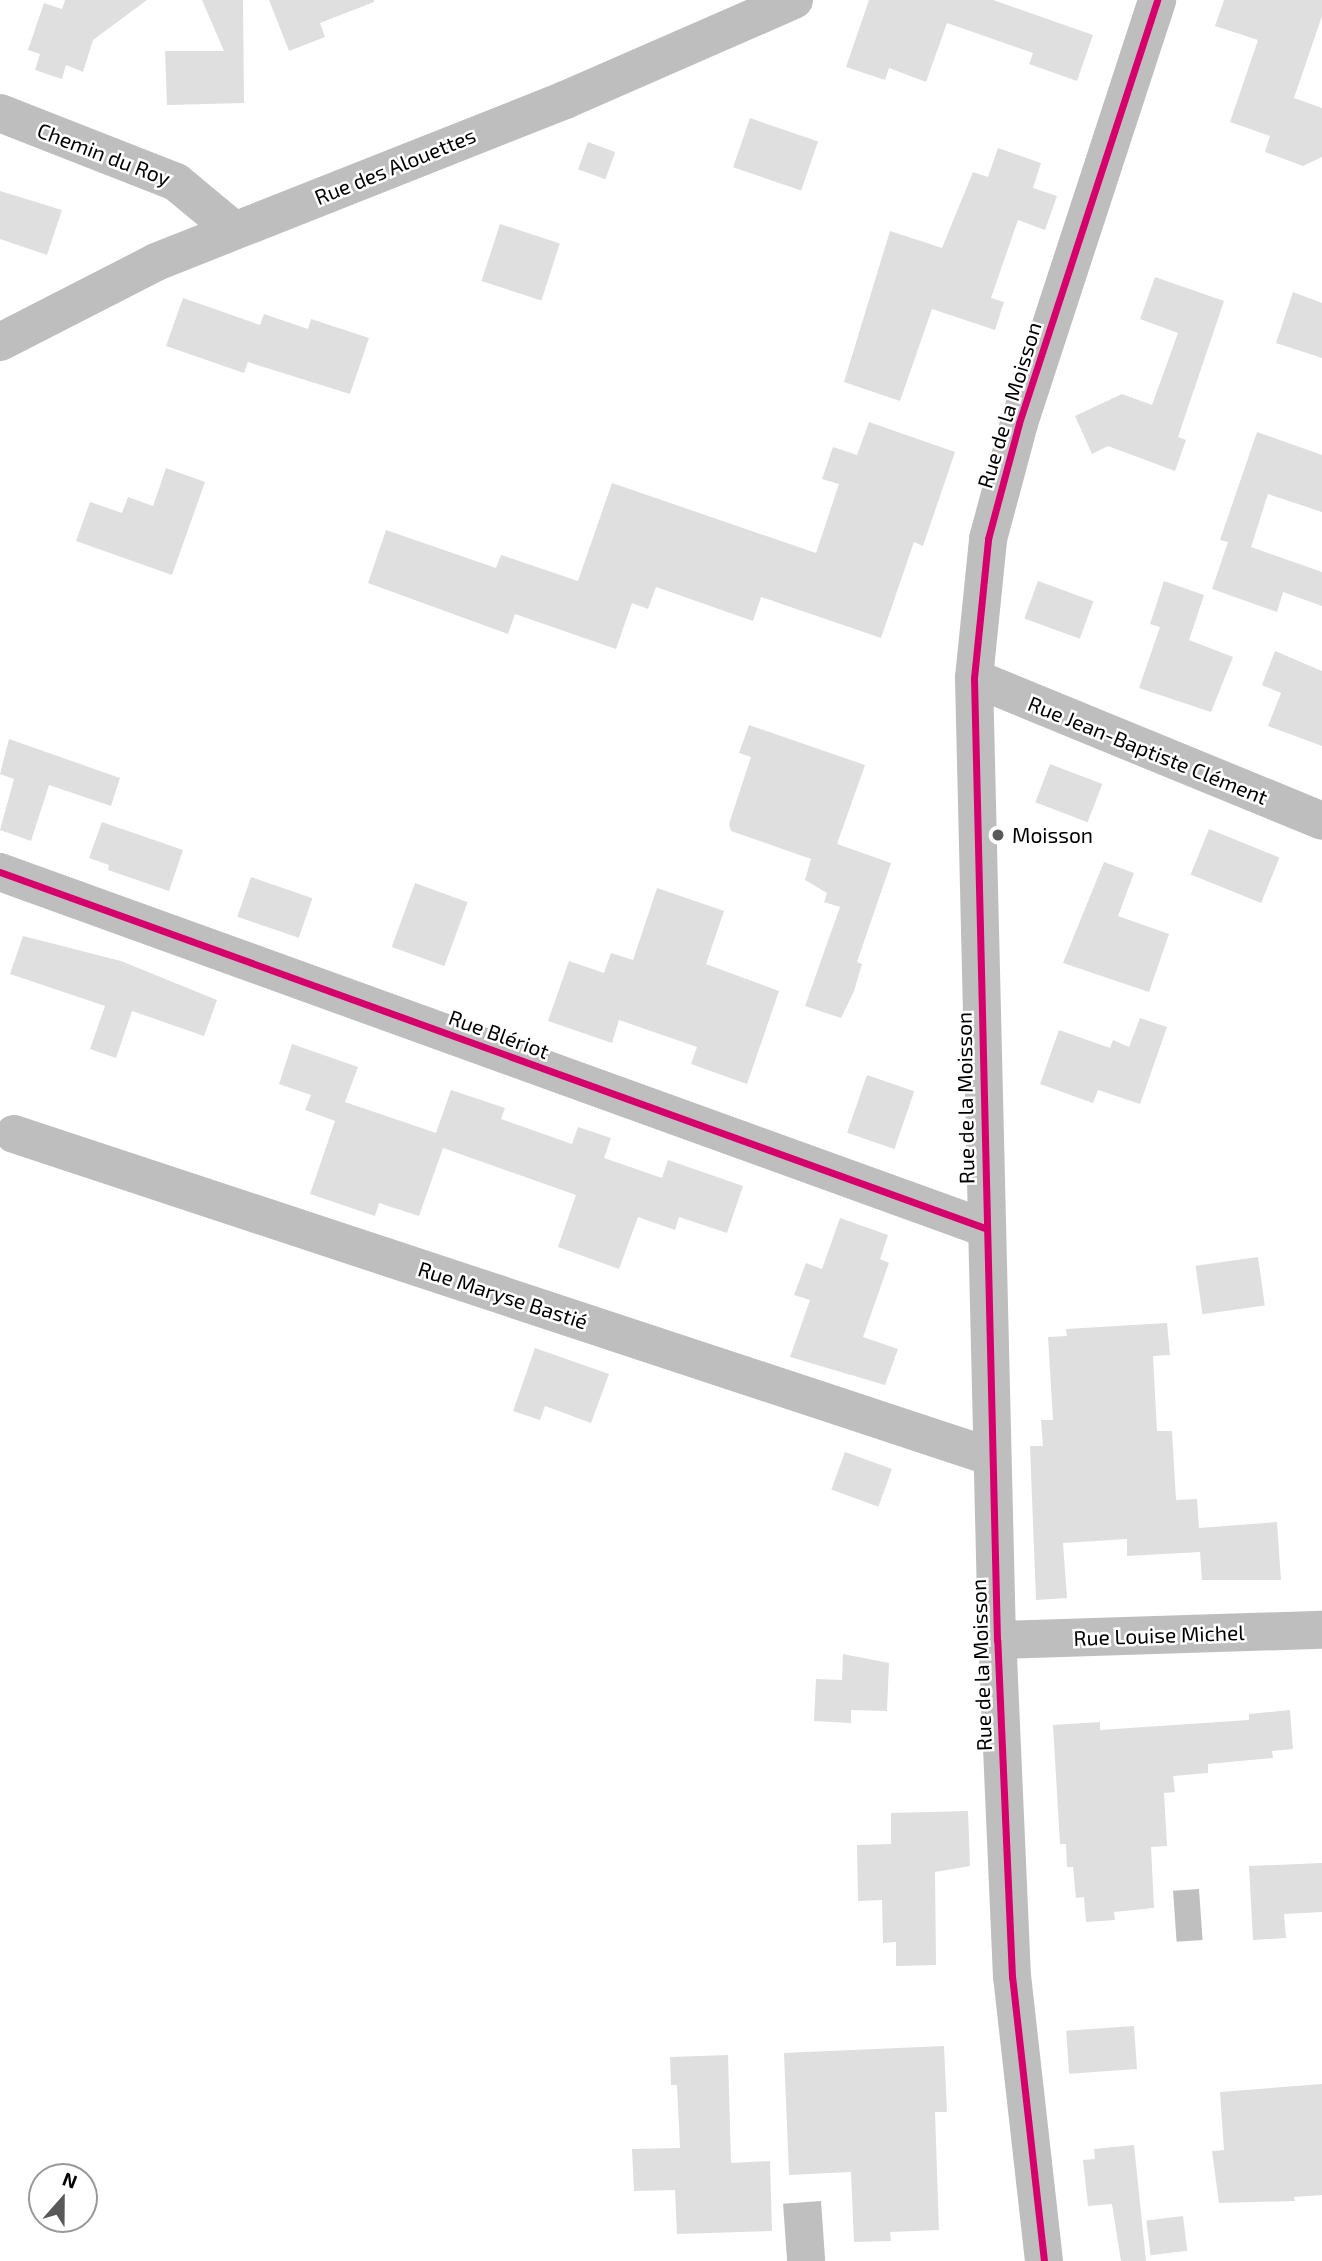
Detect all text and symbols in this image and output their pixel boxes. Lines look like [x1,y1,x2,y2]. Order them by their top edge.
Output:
street label: Chemin du Roy [34,117,174,191]
street label: Rue des Alouettes [311,122,479,210]
street label: Rue de la Moisson [972,319,1046,491]
street label: Rue Jean-Baptiste Clément [1024,690,1272,810]
place label: Moisson [1012,822,1093,848]
marker: Moisson [990,827,1006,843]
street label: Rue Blériot [445,1004,553,1064]
street label: Rue de la Moisson [951,1012,979,1184]
street label: Rue Maryse Bastié [415,1256,591,1334]
street label: Rue de la Moisson [965,1578,997,1752]
street label: Rue Louise Michel [1073,1619,1245,1651]
north arrow [28,2163,98,2233]
text: N [59,2167,81,2193]

